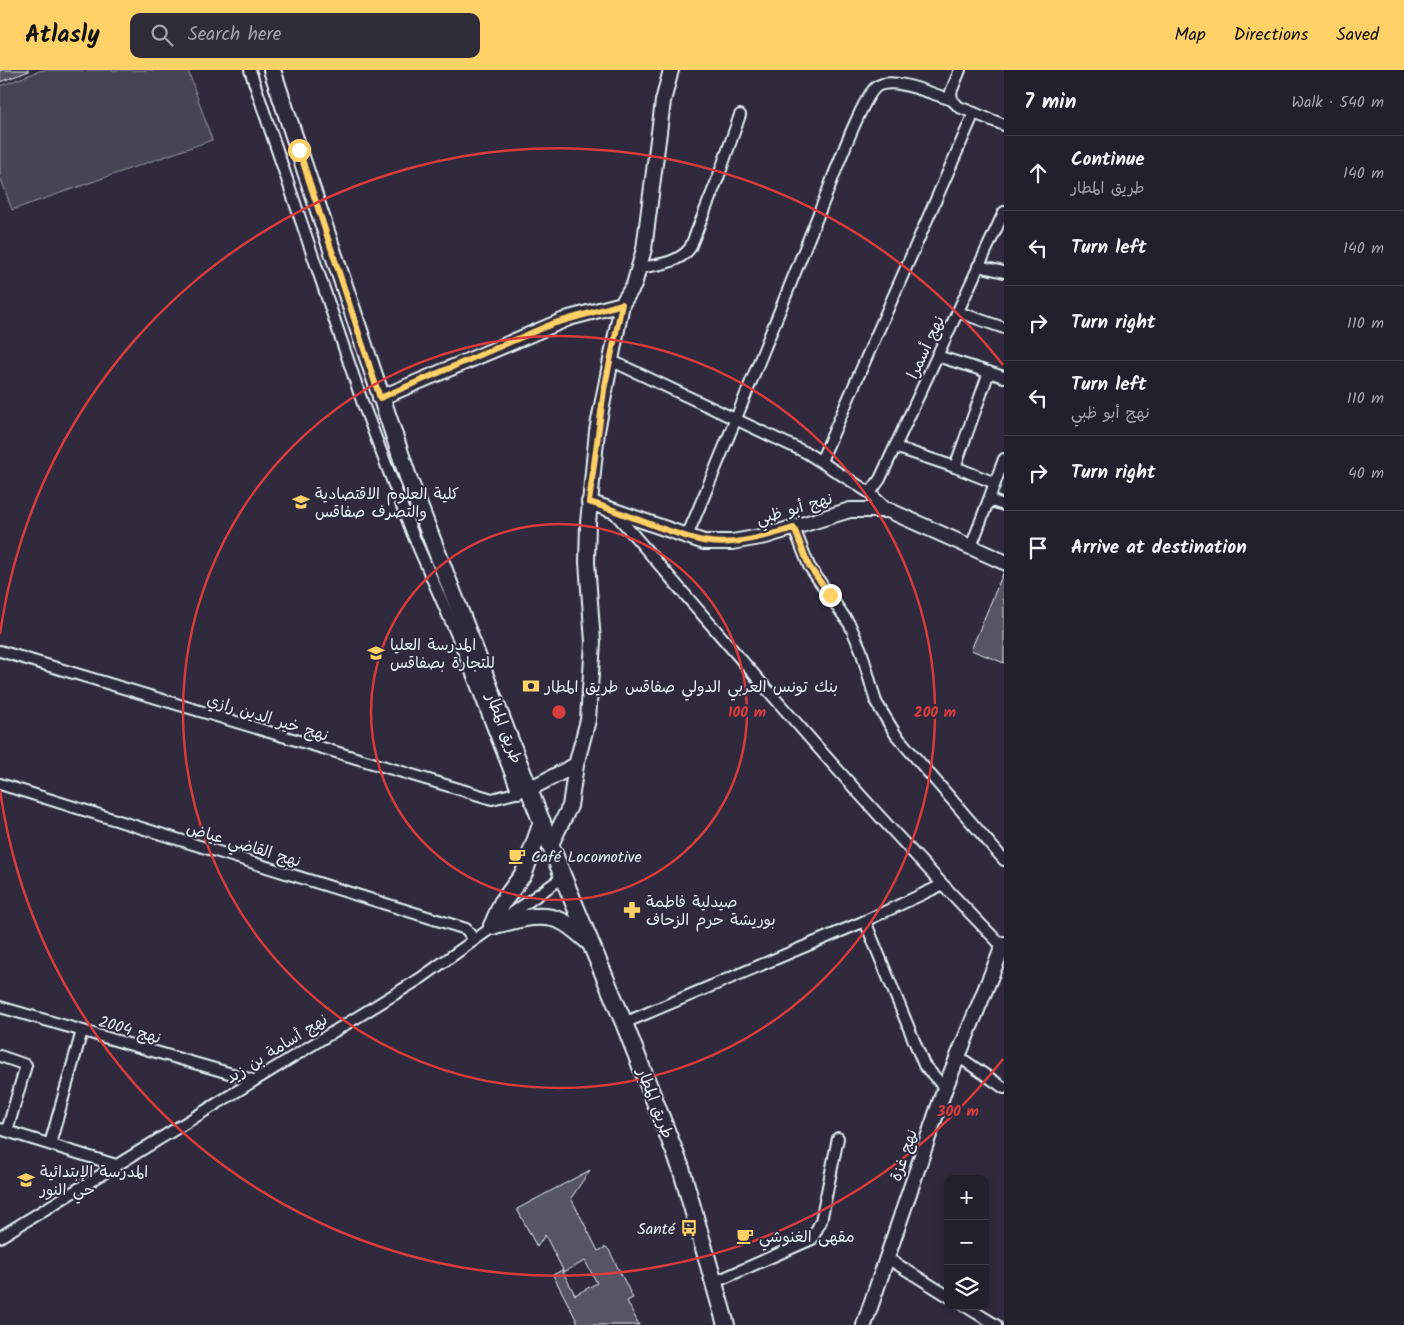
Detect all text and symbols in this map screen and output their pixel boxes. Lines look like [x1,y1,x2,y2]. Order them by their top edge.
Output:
search box [130,13,480,58]
text: Atlasly [25,16,100,55]
text: Search here [188,20,281,50]
icon: search [148,21,176,49]
text: Map [1174,21,1206,50]
text: Directions [1234,21,1308,50]
text: Saved [1336,21,1379,50]
text: 7 min [1024,86,1076,119]
text: Walk · 540 m [1291,90,1384,115]
route start [288,139,311,162]
text: Continue [1071,145,1144,175]
icon: ahead [1024,159,1052,187]
text: 140 m [1343,161,1384,186]
text: طريق المطار [1071,176,1145,201]
text: Turn left [1071,233,1146,263]
icon: left [1024,234,1052,262]
text: 140 m [1343,236,1384,261]
text: Turn right [1071,308,1156,338]
icon: right [1024,309,1052,337]
text: 110 m [1347,311,1384,336]
street label: نهج أسمرا [901,312,952,383]
text: Turn left [1071,370,1146,400]
icon: left [1024,384,1052,412]
text: 110 m [1347,386,1384,411]
text: نهج أبو ظبي [1071,401,1150,426]
text: Turn right [1071,458,1156,488]
icon: right [1024,459,1052,487]
text: 40 m [1348,461,1384,486]
place label: كلية العلوم الاقتصادية والتصرف صفاقس [315,482,459,525]
street label: نهج أبو ظبي [753,487,836,533]
school or university icon: كلية العلوم الاقتصادية والتصرف صفاقس [291,492,311,512]
text: Arrive at destination [1071,533,1247,563]
icon: arrive [1024,534,1052,562]
route end [819,584,842,607]
place label: المدرسة العليا للتجارة بصفاقس [390,633,495,676]
school or university icon: المدرسة العليا للتجارة بصفاقس [366,643,386,663]
place label: بنك تونس العربي الدولي صفاقس طريق المطار [543,675,838,701]
bank icon: بنك تونس العربي الدولي صفاقس طريق المطار [521,676,541,696]
street label: نهج خير الدين رازي [204,688,332,749]
street label: طريق المطار [478,688,528,767]
text: 100 m [728,701,766,725]
text: 200 m [914,701,956,725]
centre of rings [550,703,568,721]
street label: نهج القاضي عياض [183,816,304,876]
place label: Café Locomotive [531,845,642,870]
cafe icon: Café Locomotive [507,846,527,866]
place label: صيدلية فاطمة بوريشة حرم الزحاف [646,890,776,933]
pharmacy icon: صيدلية فاطمة بوريشة حرم الزحاف [622,900,642,920]
street label: نهج أسامة بن زيد [221,1008,333,1091]
street label: نهج 2004 [95,1010,164,1051]
street label: طريق المطار [629,1063,679,1142]
text: 300 m [936,1100,979,1124]
street label: نهج غزة [884,1126,925,1185]
place label: المدرسة الإبتدائية حي النور [38,1160,148,1204]
school or university icon: المدرسة الإبتدائية حي النور [16,1170,36,1190]
map controls [944,1175,989,1310]
button: + [944,1175,989,1220]
place label: Santé [637,1217,676,1242]
bus stop icon: Santé [679,1218,699,1238]
button: − [944,1220,989,1265]
place label: مقهى الغنوشي [759,1225,855,1251]
cafe icon: مقهى الغنوشي [735,1226,755,1246]
button: layers [944,1265,989,1310]

